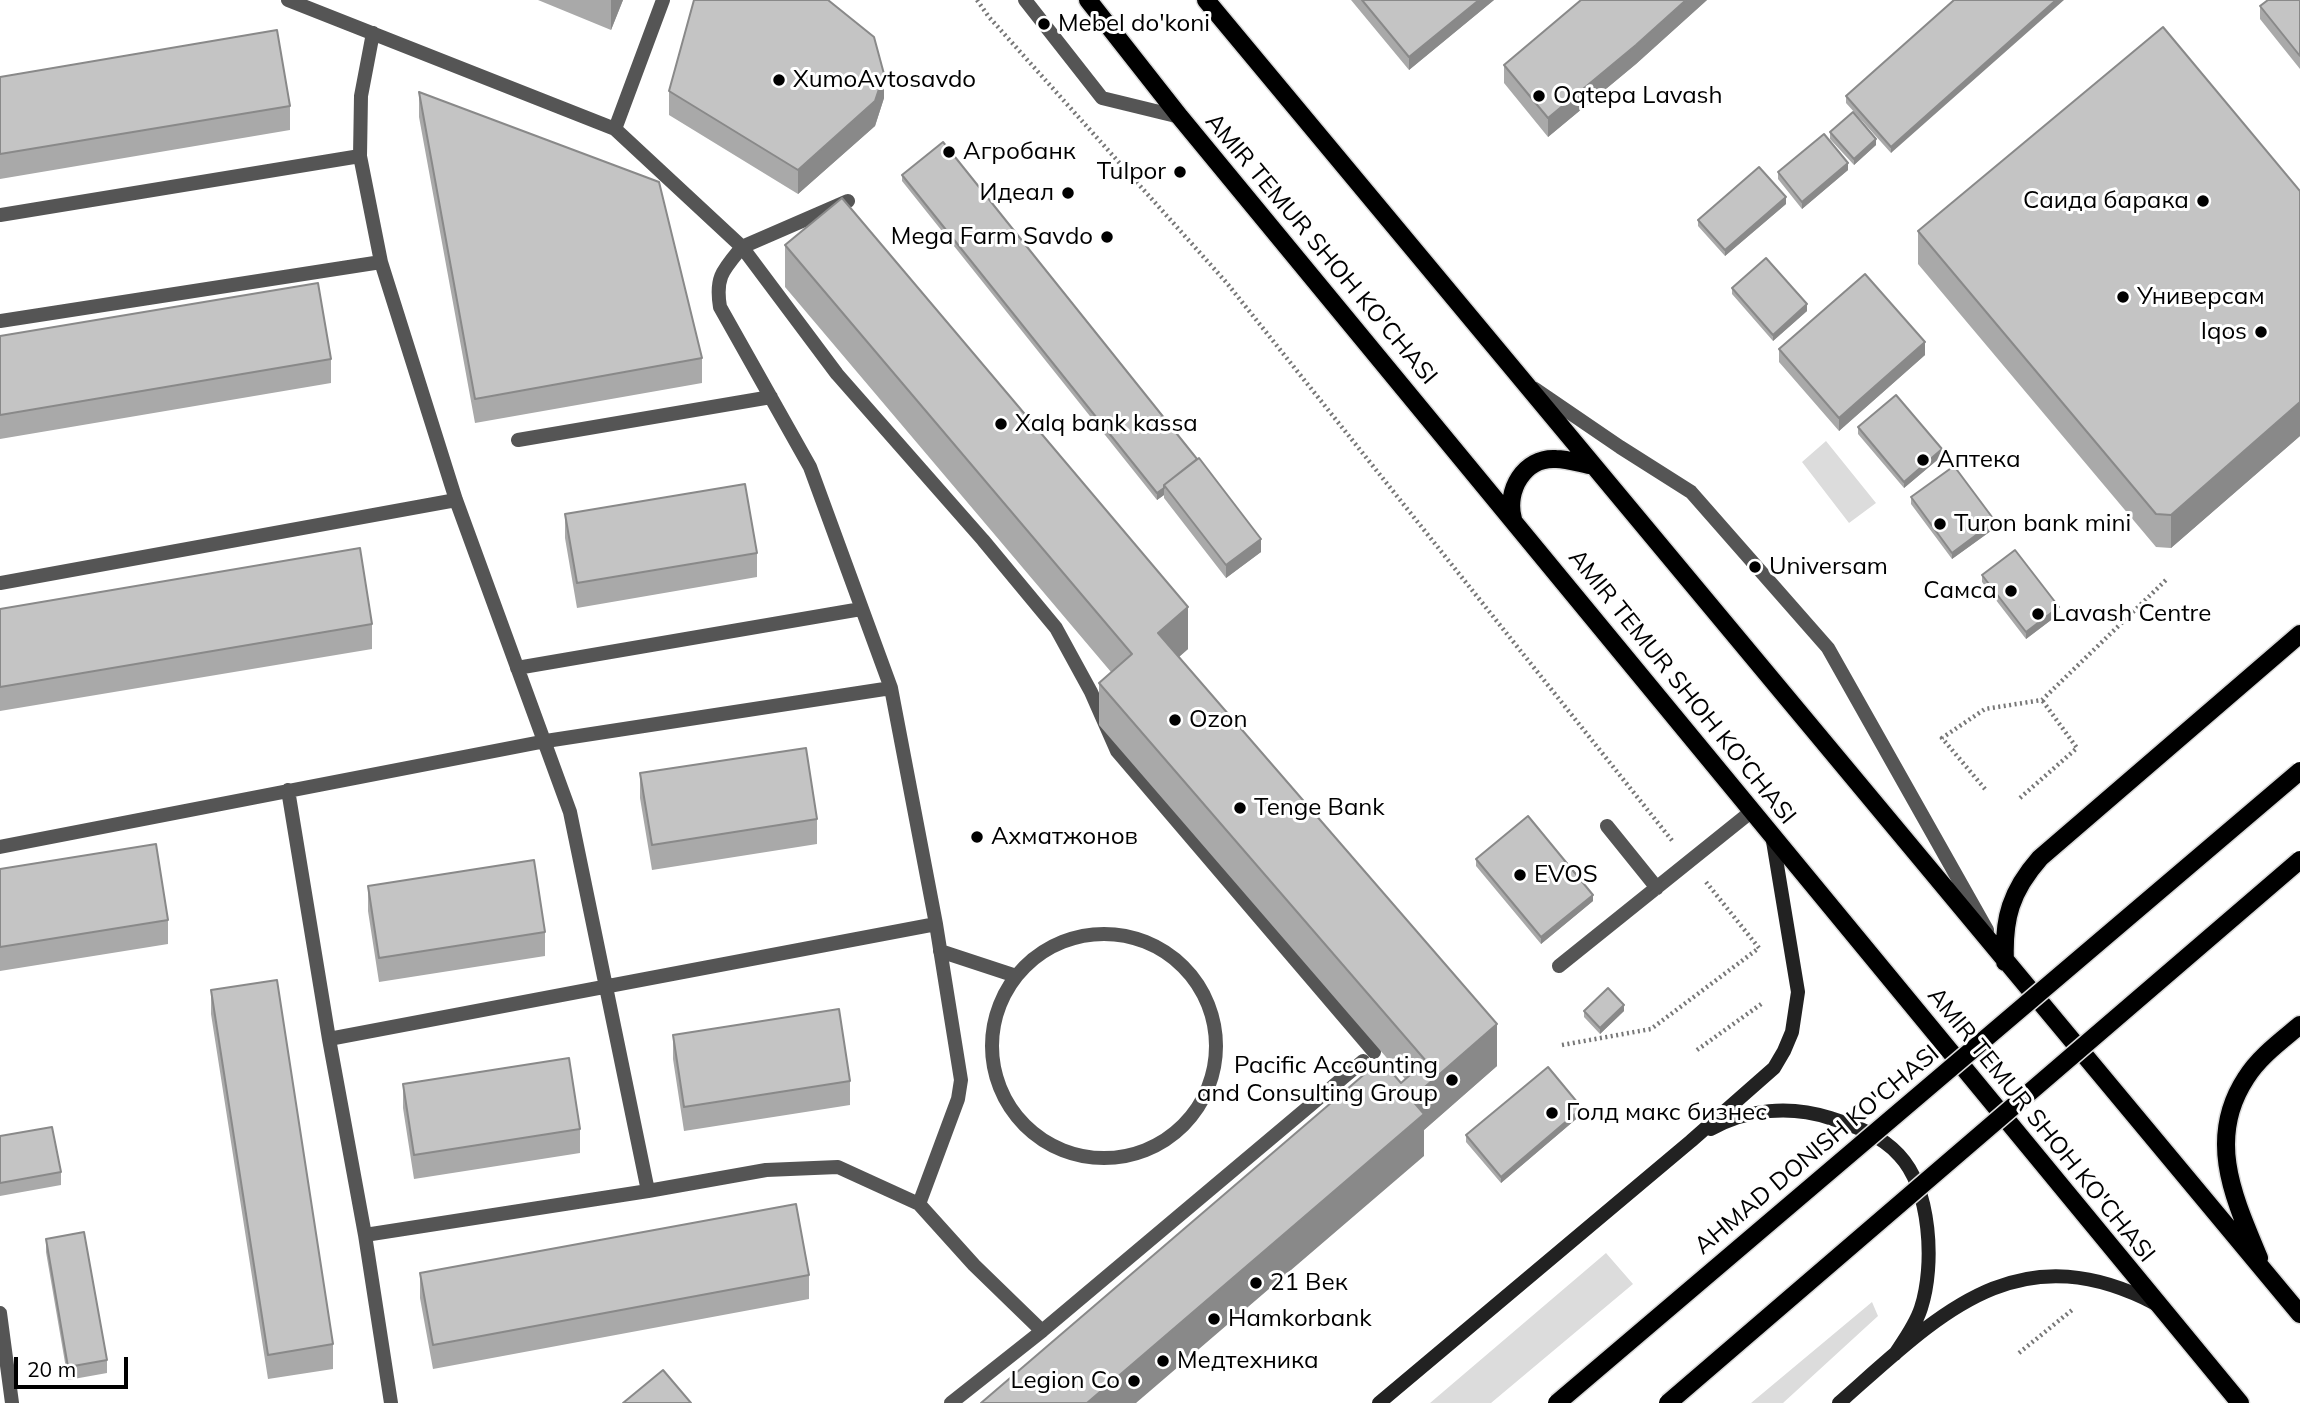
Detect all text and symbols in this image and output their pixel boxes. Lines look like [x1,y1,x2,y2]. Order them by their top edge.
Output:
place label: Mebel do'koni [1058,10,1210,38]
marker: Mebel do'koni [1036,16,1052,32]
place label: XumoAvtosavdo [793,66,976,94]
marker: XumoAvtosavdo [771,72,787,88]
place label: Oqtepa Lavash [1553,82,1723,110]
marker: Oqtepa Lavash [1531,88,1547,104]
street label: AMIR TEMUR SHOH KO'CHASI [1199,108,1443,390]
place label: Агробанк [963,138,1076,166]
marker: Агробанк [941,144,957,160]
place label: Tulpor [1097,158,1166,186]
marker: Tulpor [1172,164,1188,180]
place label: Идеал [979,179,1054,207]
marker: Идеал [1060,185,1076,201]
place label: Саида барака [2023,187,2189,215]
marker: Саида барака [2195,193,2211,209]
place label: Mega Farm Savdo [891,223,1093,251]
marker: Mega Farm Savdo [1099,229,1115,245]
place label: Универсам [2137,283,2265,311]
marker: Универсам [2115,289,2131,305]
place label: Iqos [2201,318,2247,346]
marker: Iqos [2253,324,2269,340]
place label: Xalq bank kassa [1015,410,1198,438]
marker: Xalq bank kassa [993,416,1009,432]
place label: Аптека [1937,446,2021,474]
marker: Аптека [1915,452,1931,468]
place label: Turon bank mini [1954,510,2131,538]
marker: Turon bank mini [1932,516,1948,532]
street label: AMIR TEMUR SHOH KO'CHASI [1562,544,1802,830]
place label: Universam [1769,553,1888,581]
marker: Universam [1747,559,1763,575]
place label: Самса [1923,577,1997,605]
marker: Самса [2003,583,2019,599]
place label: Lavash Centre [2052,600,2211,628]
marker: Lavash Centre [2030,606,2046,622]
place label: Ozon [1189,706,1248,734]
marker: Ozon [1167,712,1183,728]
place label: Tenge Bank [1254,794,1385,822]
marker: Tenge Bank [1232,800,1248,816]
place label: Ахматжонов [991,823,1138,851]
marker: Ахматжонов [969,829,985,845]
place label: EVOS [1534,861,1598,889]
marker: EVOS [1512,867,1528,883]
street label: AMIR TEMUR SHOH KO'CHASI [1921,982,2161,1268]
street label: AHMAD DONISH KO'CHASI [1689,1039,1945,1261]
place label: Pacific Accounting and Consulting Group [1197,1052,1438,1108]
marker: Pacific Accounting and Consulting Group [1444,1072,1460,1088]
place label: Голд макс бизнес [1566,1099,1767,1127]
marker: Голд макс бизнес [1544,1105,1560,1121]
place label: 21 Век [1270,1269,1348,1297]
marker: 21 Век [1248,1275,1264,1291]
place label: Hamkorbank [1228,1305,1372,1333]
marker: Hamkorbank [1206,1311,1222,1327]
scale bar [18,1344,131,1388]
place label: Медтехника [1177,1347,1319,1375]
marker: Медтехника [1155,1353,1171,1369]
text: 20 m [27,1356,76,1382]
place label: Legion Co [1010,1367,1120,1395]
marker: Legion Co [1126,1373,1142,1389]

